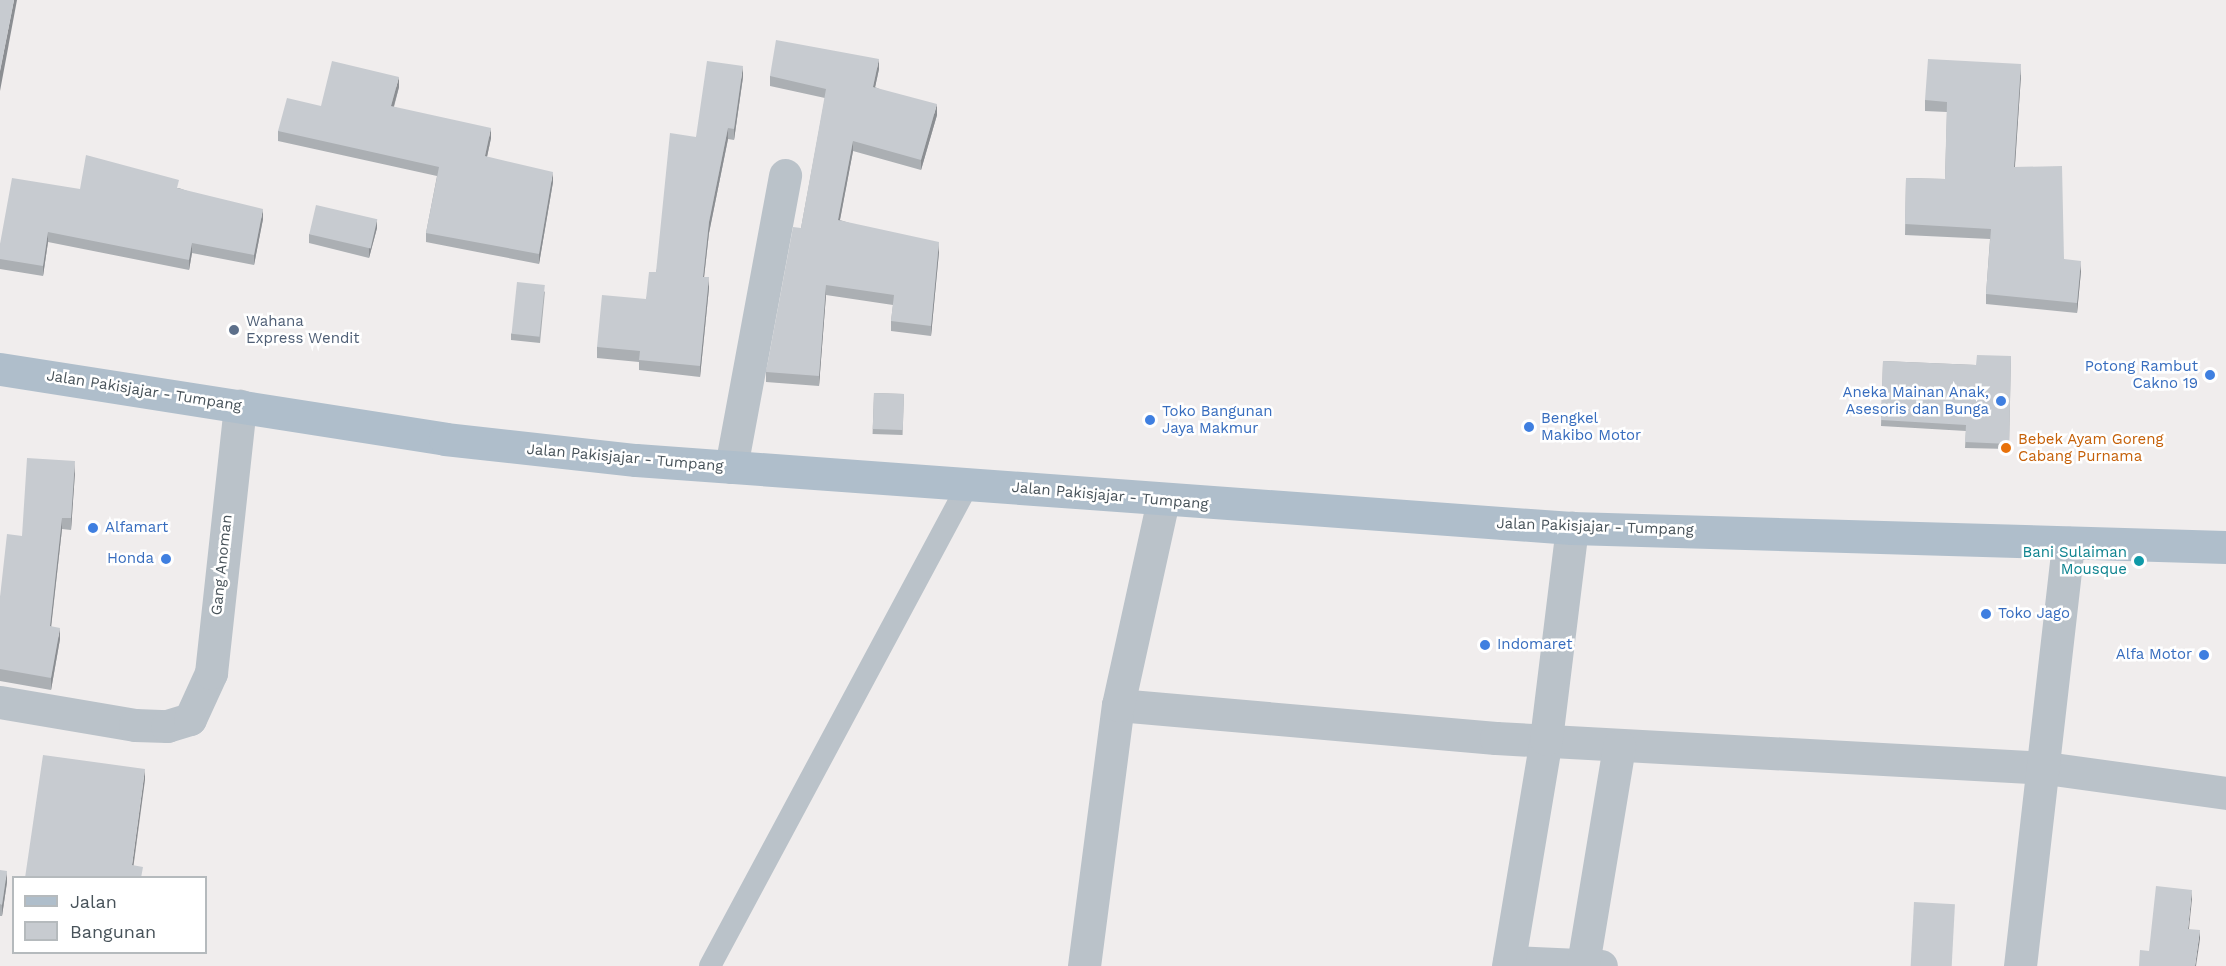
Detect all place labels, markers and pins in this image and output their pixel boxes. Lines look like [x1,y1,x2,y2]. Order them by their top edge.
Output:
place label: Wahana Express Wendit [246,312,360,347]
marker: Wahana Express Wendit [227,323,241,337]
place label: Potong Rambut Cakno 19 [2085,357,2198,392]
marker: Potong Rambut Cakno 19 [2203,368,2217,382]
place label: Aneka Mainan Anak, Asesoris dan Bunga [1842,383,1989,418]
marker: Aneka Mainan Anak, Asesoris dan Bunga [1994,394,2008,408]
place label: Toko Bangunan Jaya Makmur [1162,402,1273,437]
place label: Bengkel Makibo Motor [1541,409,1641,444]
marker: Toko Bangunan Jaya Makmur [1143,413,1157,427]
marker: Bengkel Makibo Motor [1522,420,1536,434]
place label: Bebek Ayam Goreng Cabang Purnama [2018,430,2164,465]
marker: Bebek Ayam Goreng Cabang Purnama [1999,441,2013,455]
place label: Alfamart [105,519,168,537]
marker: Alfamart [86,521,100,535]
place label: Bani Sulaiman Mousque [2022,543,2127,578]
place label: Honda [107,550,154,568]
marker: Honda [159,552,173,566]
marker: Bani Sulaiman Mousque [2132,554,2146,568]
place label: Toko Jago [1998,605,2070,623]
marker: Toko Jago [1979,607,1993,621]
place label: Indomaret [1497,636,1572,654]
marker: Indomaret [1478,638,1492,652]
place label: Alfa Motor [2116,646,2192,664]
marker: Alfa Motor [2197,648,2211,662]

